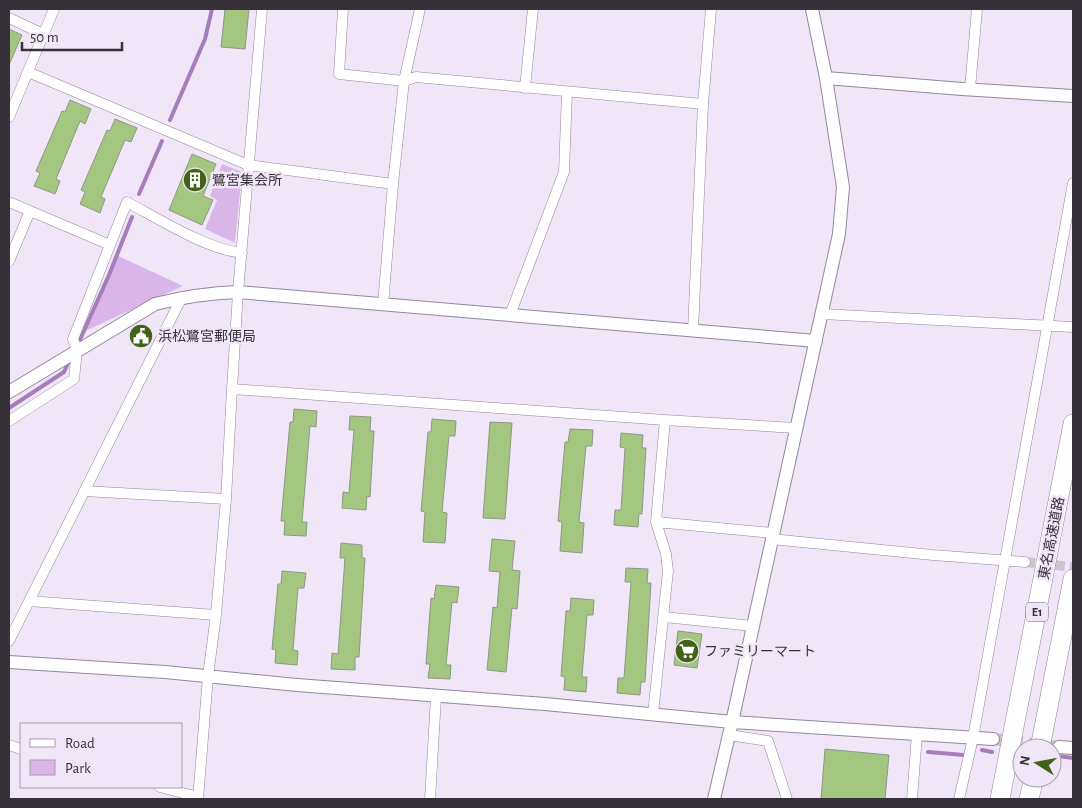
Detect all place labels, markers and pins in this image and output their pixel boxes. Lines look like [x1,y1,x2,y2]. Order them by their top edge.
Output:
building icon: 鷺宮集会所 [182,167,208,193]
place label: 鷺宮集会所 [212,173,282,188]
public building icon: 浜松鷺宮郵便局 [128,323,154,349]
place label: 浜松鷺宮郵便局 [158,329,256,344]
supermarket icon: ファミリーマート [674,638,700,664]
place label: ファミリーマート [704,645,816,659]

